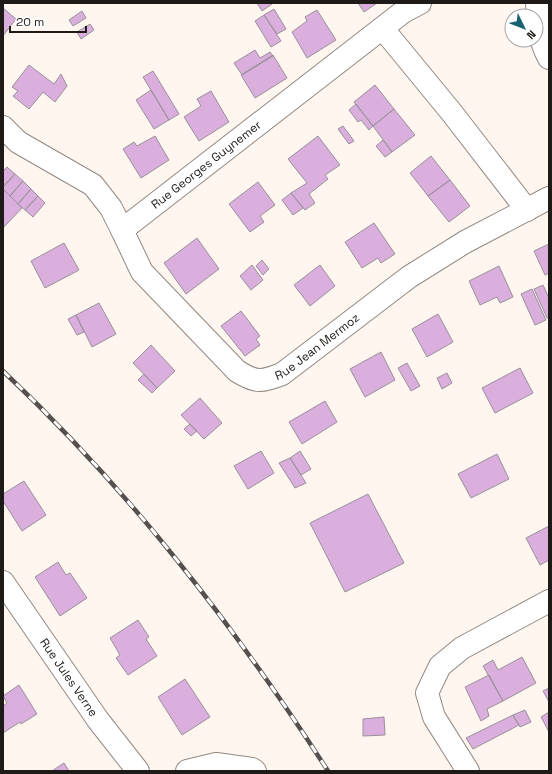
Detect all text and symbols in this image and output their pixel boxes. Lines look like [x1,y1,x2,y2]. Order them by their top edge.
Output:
scale bar [10,8,86,34]
north arrow [504,8,544,48]
text: 20 m [16,14,44,30]
text: N [524,27,539,42]
street label: Rue Georges Guynemer [148,117,265,212]
street label: Rue Jean Mermoz [273,310,363,384]
street label: Rue Jules Verne [36,635,101,720]

